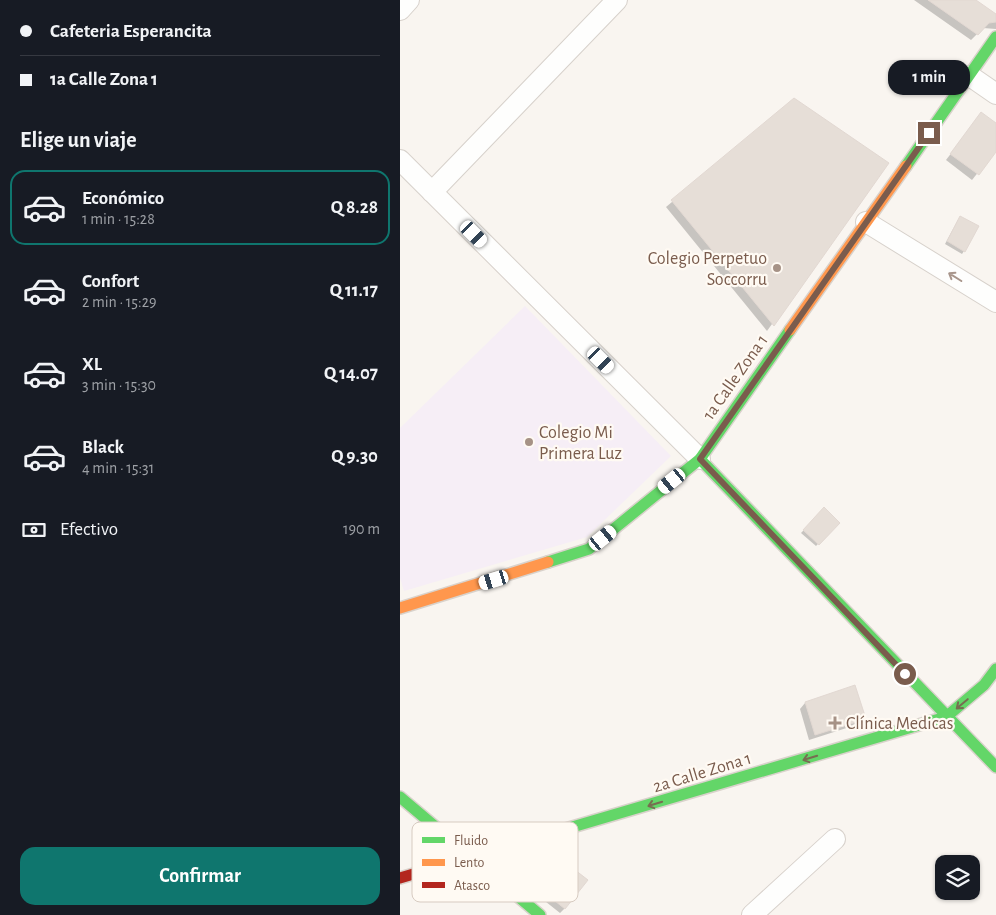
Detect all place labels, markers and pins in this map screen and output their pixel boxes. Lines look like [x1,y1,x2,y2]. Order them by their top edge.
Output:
place label: Colegio Perpetuo Soccorru [648,250,767,289]
marker: Colegio Perpetuo Soccorru [771,262,783,274]
place label: Colegio Mi Primera Luz [539,424,622,463]
marker: Colegio Mi Primera Luz [523,436,535,448]
place label: Clínica Medicas [846,715,953,733]
marker: Clínica Medicas [828,716,842,730]

